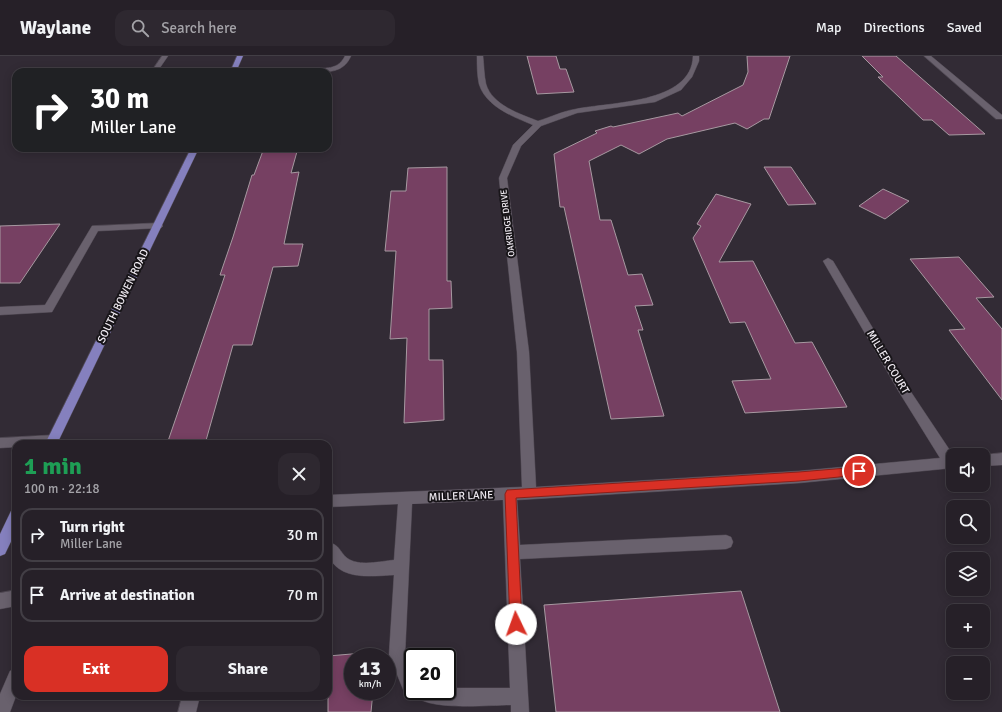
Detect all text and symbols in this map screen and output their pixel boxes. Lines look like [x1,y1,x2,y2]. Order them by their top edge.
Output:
search box [115,10,395,46]
text: Waylane [20,16,91,40]
icon: search [129,17,151,39]
text: Search here [161,19,237,37]
text: Map [816,19,842,36]
text: Directions [864,19,925,36]
text: Saved [947,19,982,36]
text: 30 m [90,82,149,116]
icon: right [24,84,76,136]
text: Miller Lane [90,116,176,138]
street label: OAKRIDGE DRIVE [498,189,518,257]
street label: SOUTH BOWEN ROAD [95,247,151,345]
street label: MILLER COURT [864,328,912,397]
map controls [946,448,990,700]
button: sound [946,448,990,492]
text: 1 min [24,451,82,481]
button: close [278,453,320,495]
pin [842,454,876,488]
icon: arrive [848,460,870,482]
text: 100 m · 22:18 [24,481,100,497]
street label: MILLER LANE [428,488,494,504]
button: search [946,500,990,544]
text: Turn right [60,518,125,536]
icon: right [26,524,48,546]
text: 30 m [287,526,318,544]
text: Miller Lane [60,536,122,552]
button: layers [946,552,990,596]
icon: arrive [26,584,48,606]
text: Arrive at destination [60,586,195,604]
text: 70 m [287,586,318,604]
position arrow [495,603,537,645]
button: + [946,604,990,648]
button: Exit [24,646,168,692]
button: Share [176,646,320,692]
speed limit sign: 20 [404,648,456,700]
text: 13 [359,656,381,681]
button: − [946,656,990,700]
text: km/h [359,678,381,690]

